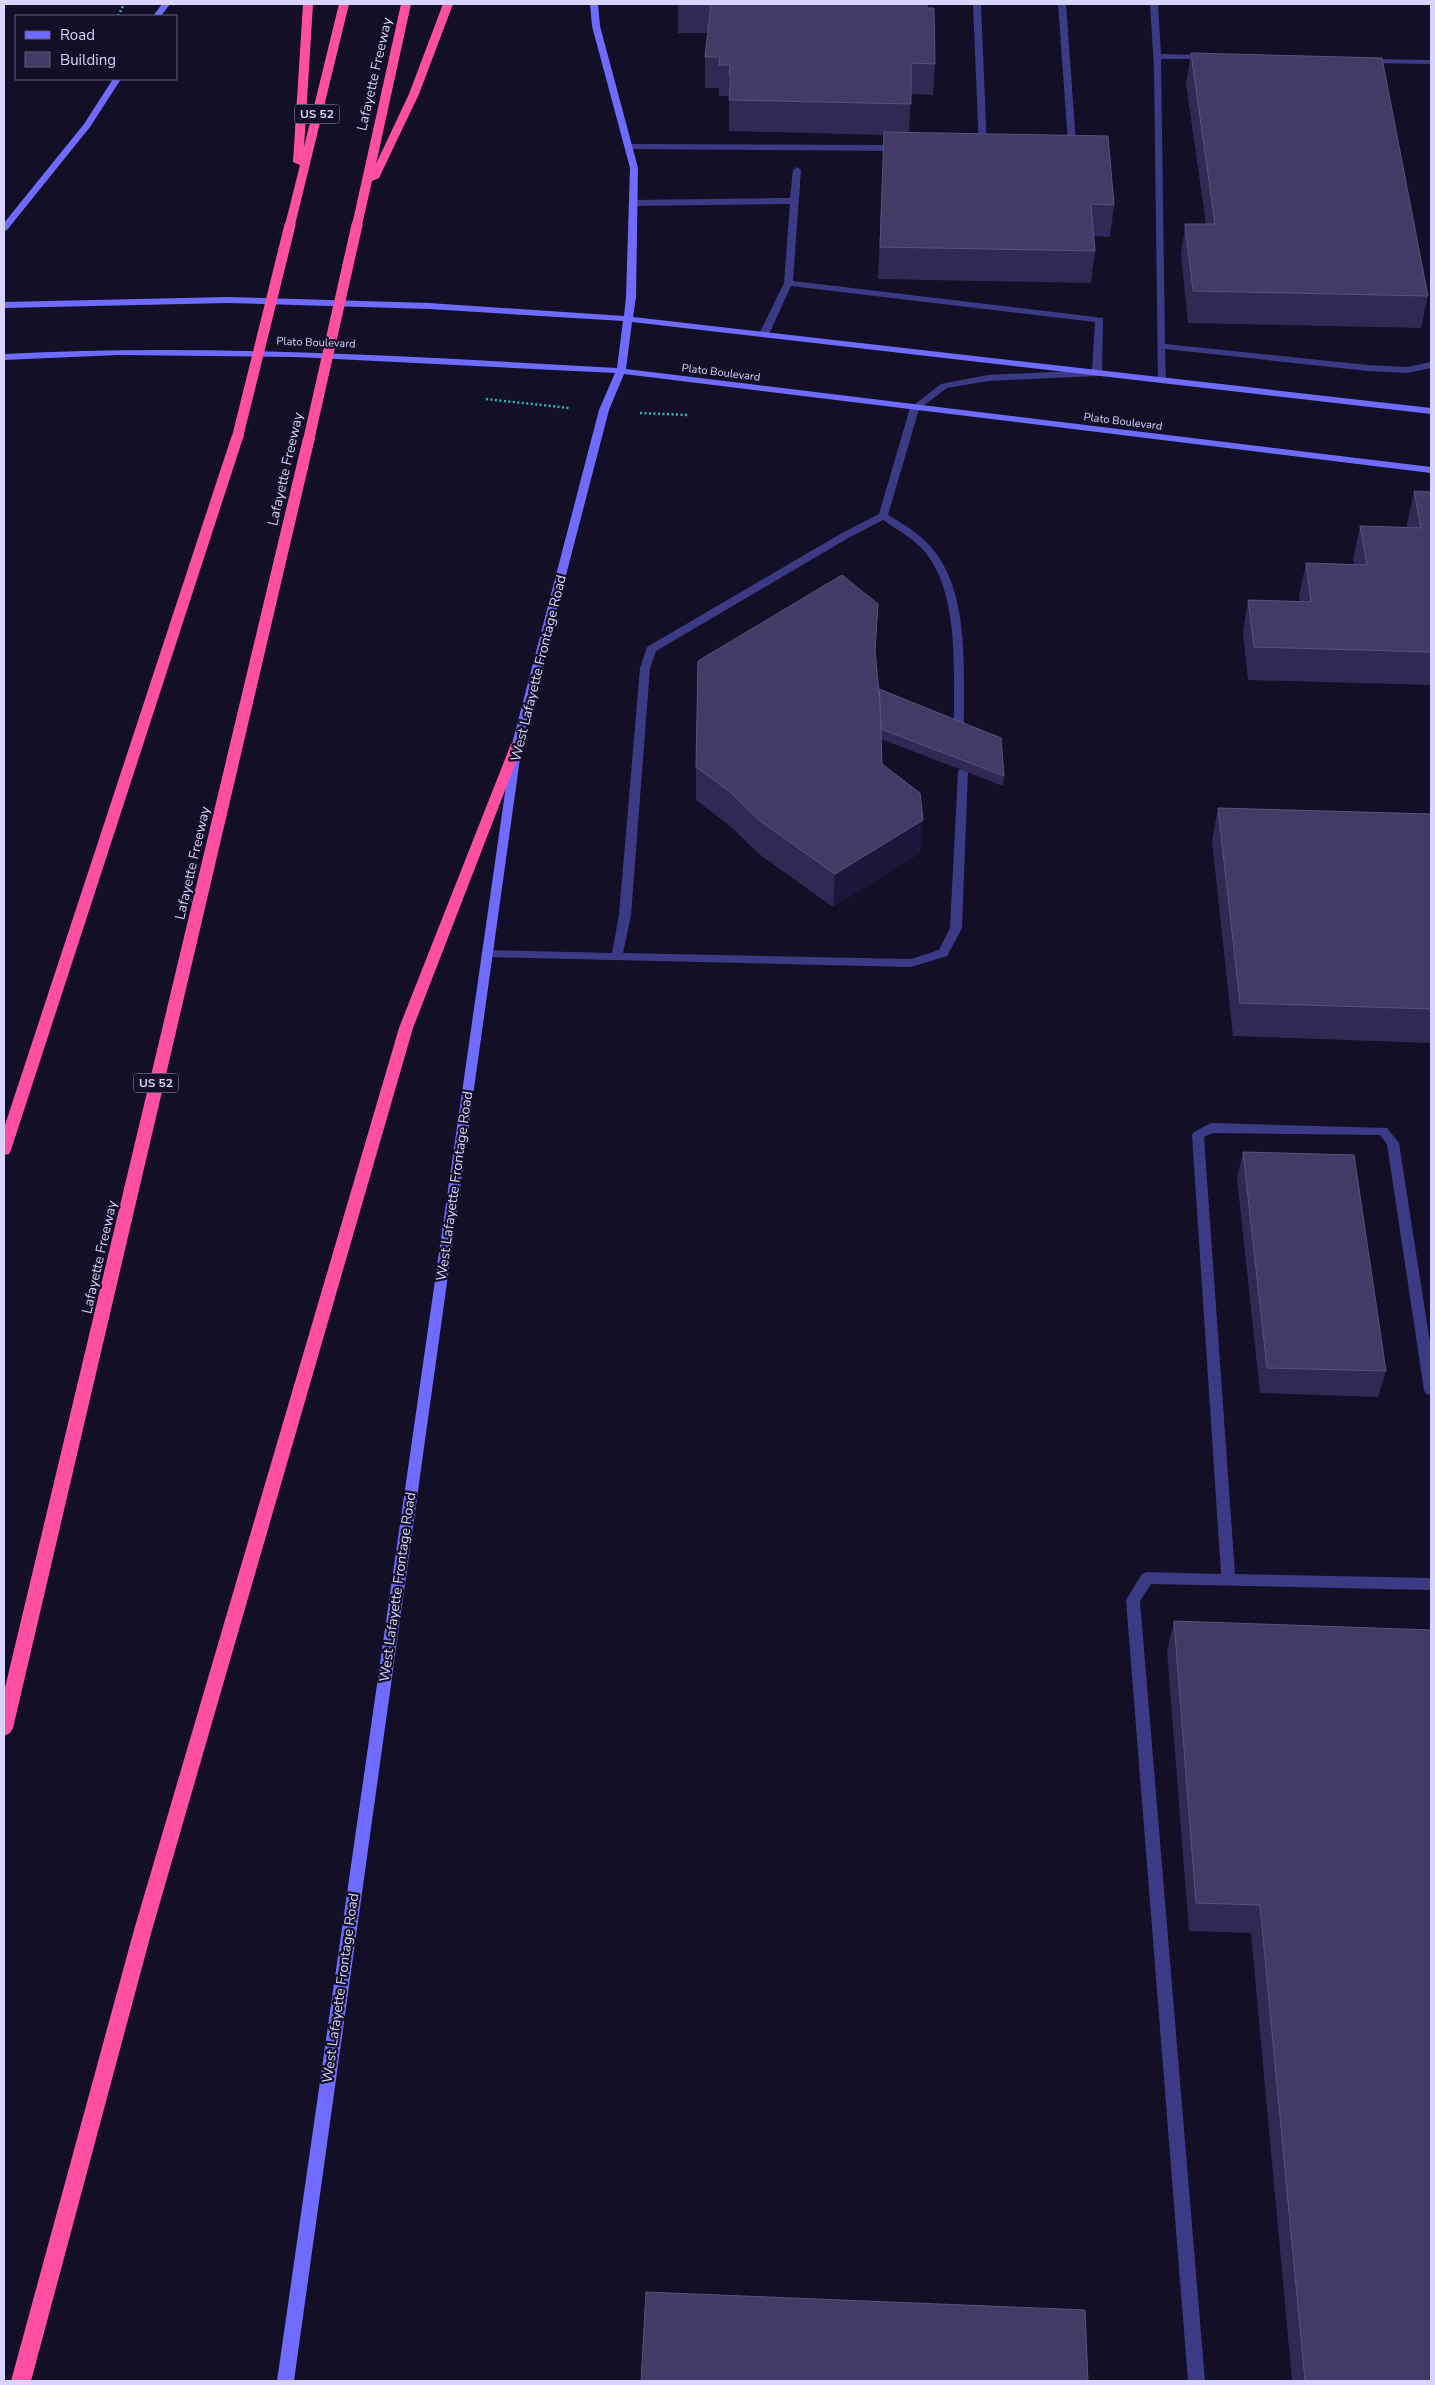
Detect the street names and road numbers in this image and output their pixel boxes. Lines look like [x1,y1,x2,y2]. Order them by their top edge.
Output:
street label: Lafayette Freeway [352,15,397,133]
road number: US 52 [294,105,340,124]
street label: Plato Boulevard [276,334,356,351]
street label: Plato Boulevard [681,360,761,385]
street label: Plato Boulevard [1083,409,1163,434]
street label: Lafayette Freeway [263,410,308,528]
street label: West Lafayette Frontage Road [506,573,571,763]
street label: Lafayette Freeway [170,804,215,922]
road number: US 52 [134,1074,178,1092]
street label: West Lafayette Frontage Road [432,1090,477,1282]
street label: Lafayette Freeway [77,1198,122,1316]
street label: West Lafayette Frontage Road [375,1491,420,1683]
street label: West Lafayette Frontage Road [318,1892,363,2084]

